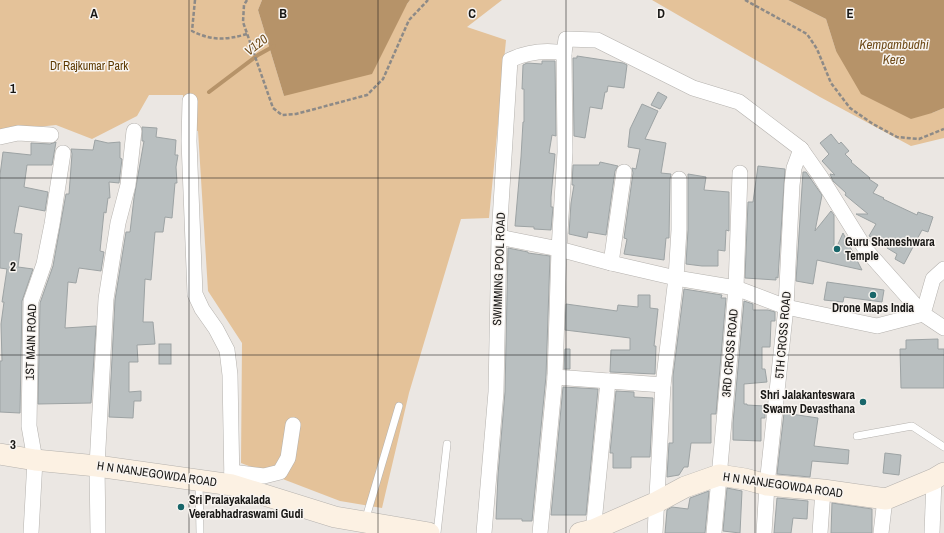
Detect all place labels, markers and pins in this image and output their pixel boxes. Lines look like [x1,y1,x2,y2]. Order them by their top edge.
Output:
place label: Guru Shaneshwara Temple [845,234,935,264]
marker: Guru Shaneshwara Temple [832,244,842,254]
marker: Drone Maps India [868,290,878,300]
place label: Drone Maps India [832,300,915,316]
place label: Shri Jalakanteswara Swamy Devasthana [760,387,856,417]
marker: Shri Jalakanteswara Swamy Devasthana [858,397,868,407]
place label: Sri Pralayakalada Veerabhadraswami Gudi [189,492,303,522]
marker: Sri Pralayakalada Veerabhadraswami Gudi [176,502,186,512]

